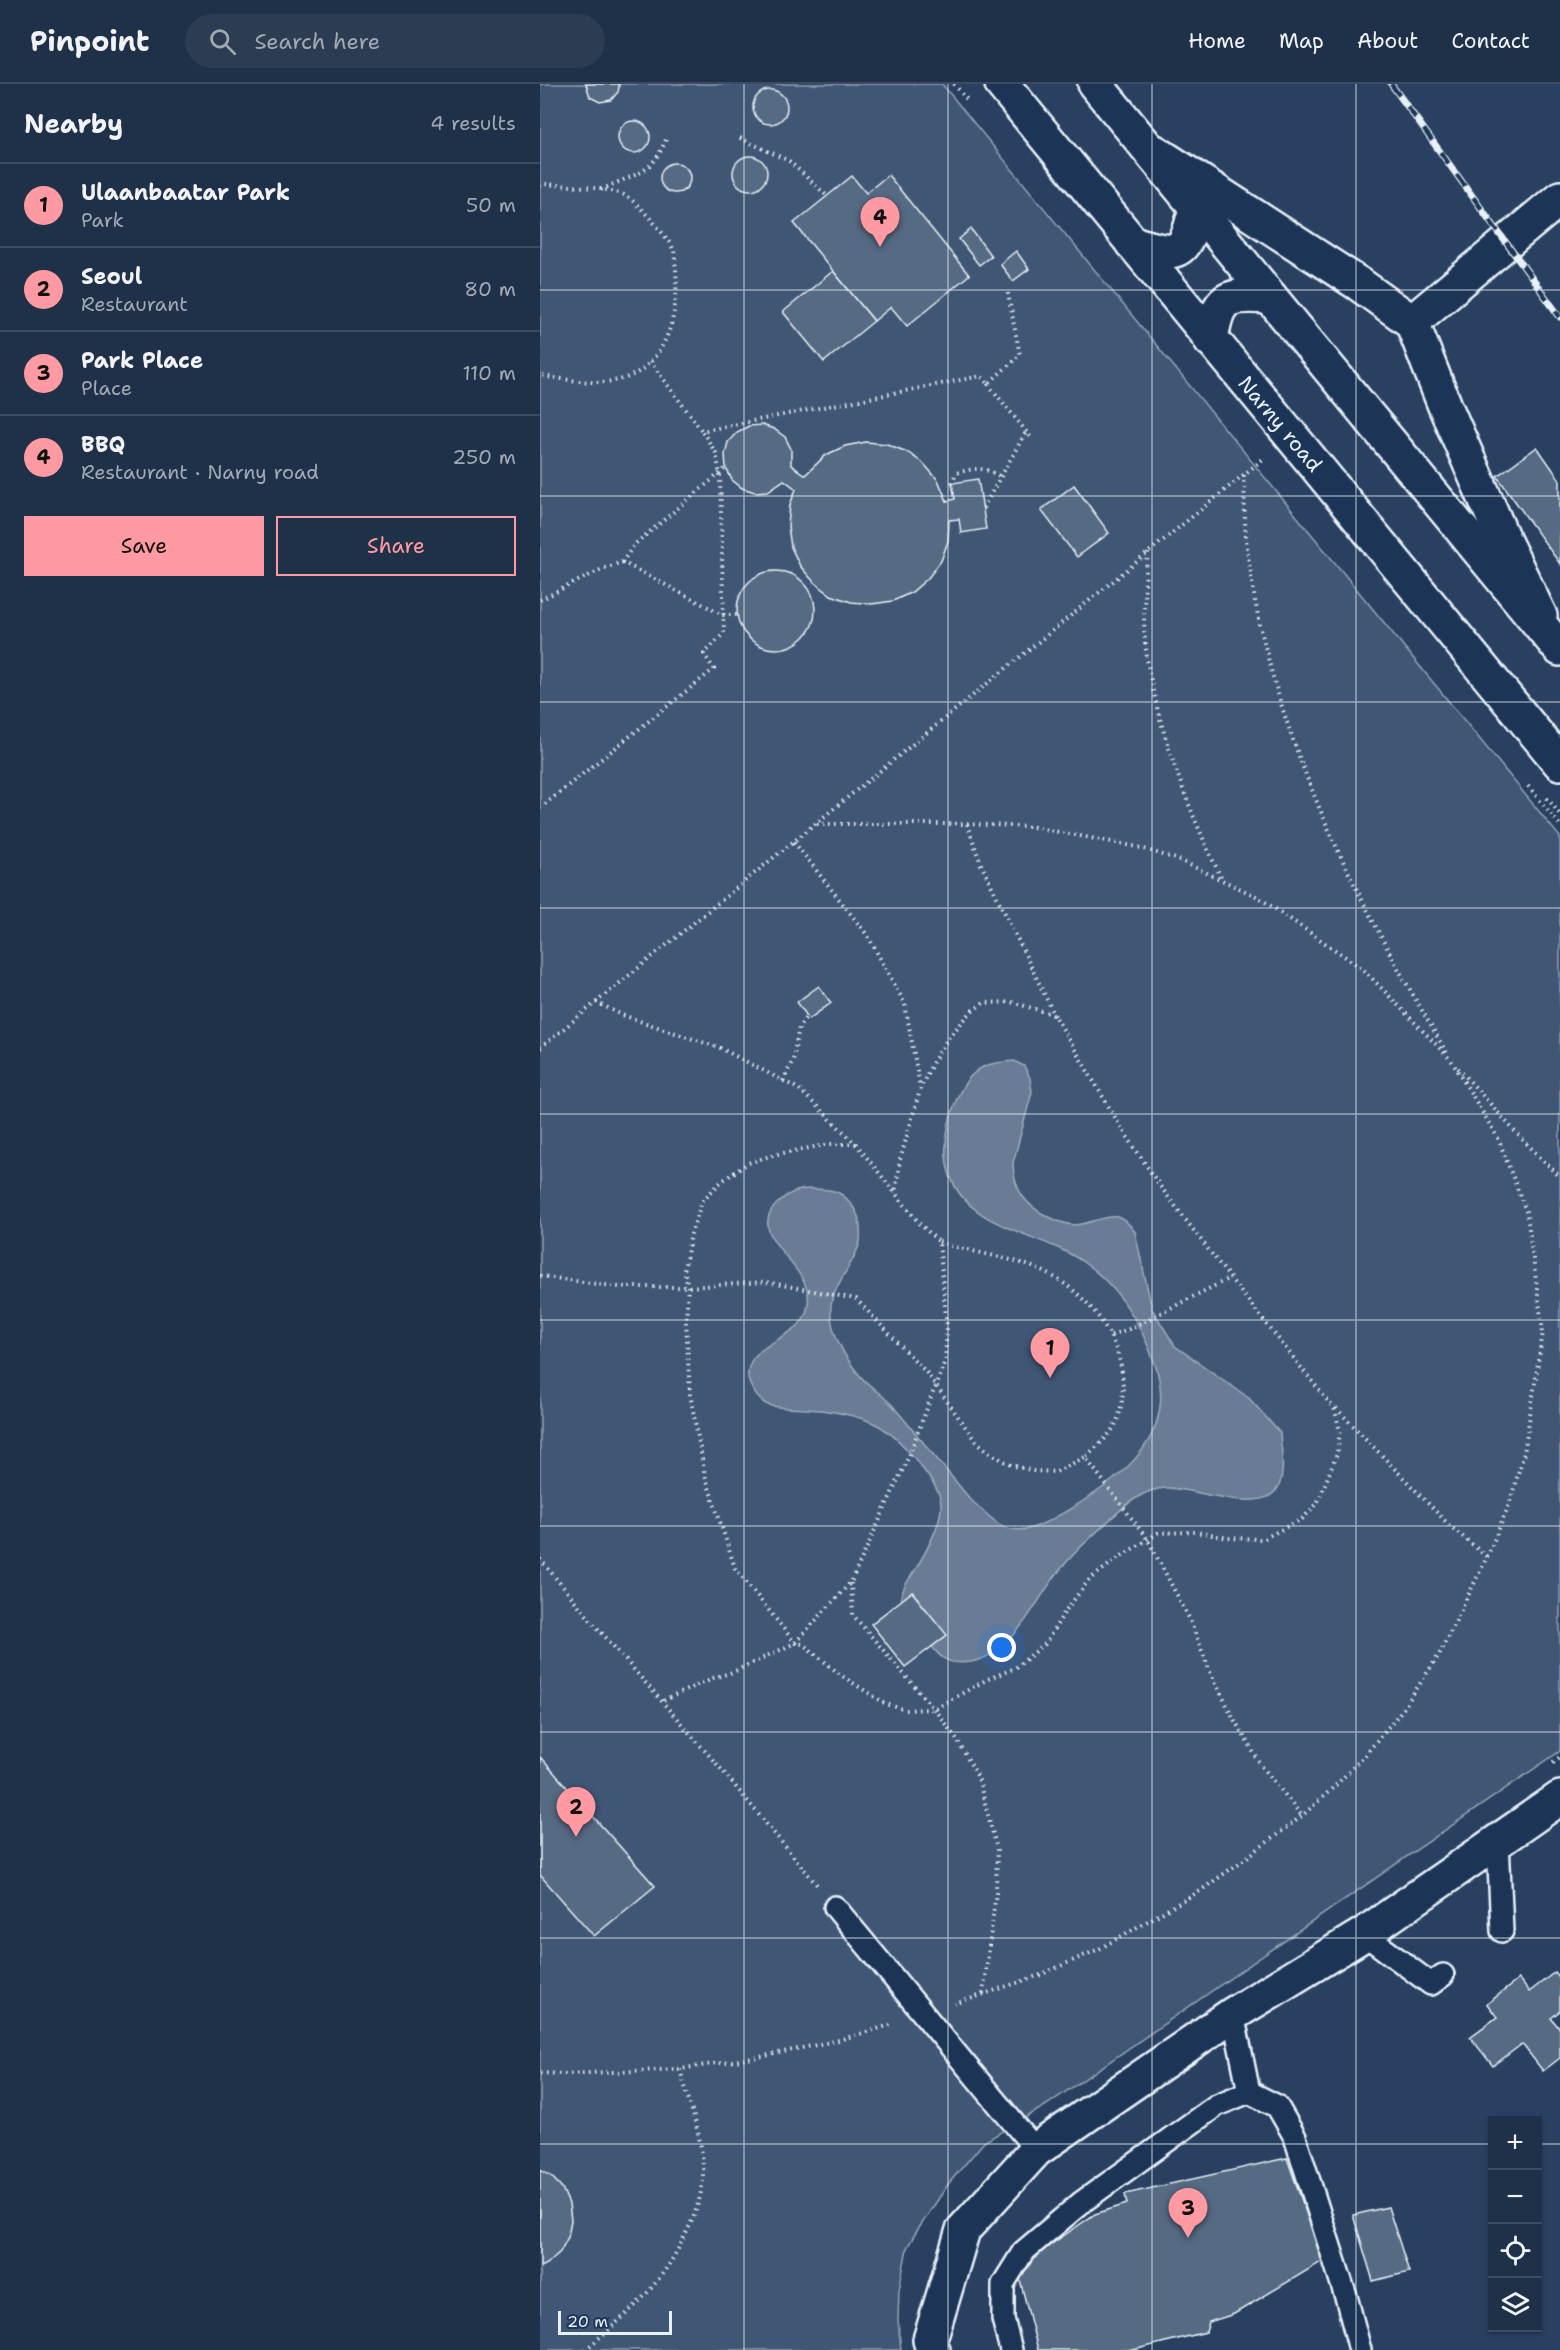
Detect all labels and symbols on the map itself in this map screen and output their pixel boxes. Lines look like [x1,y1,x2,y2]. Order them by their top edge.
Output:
pin: 4 [860,198,900,247]
street label: Narny road [1232,370,1328,478]
pin: 1 [1030,1328,1070,1378]
your location [987,1633,1016,1662]
pin: 2 [556,1788,596,1837]
pin: 3 [1168,2188,1208,2238]
scale bar [558,2308,672,2336]

